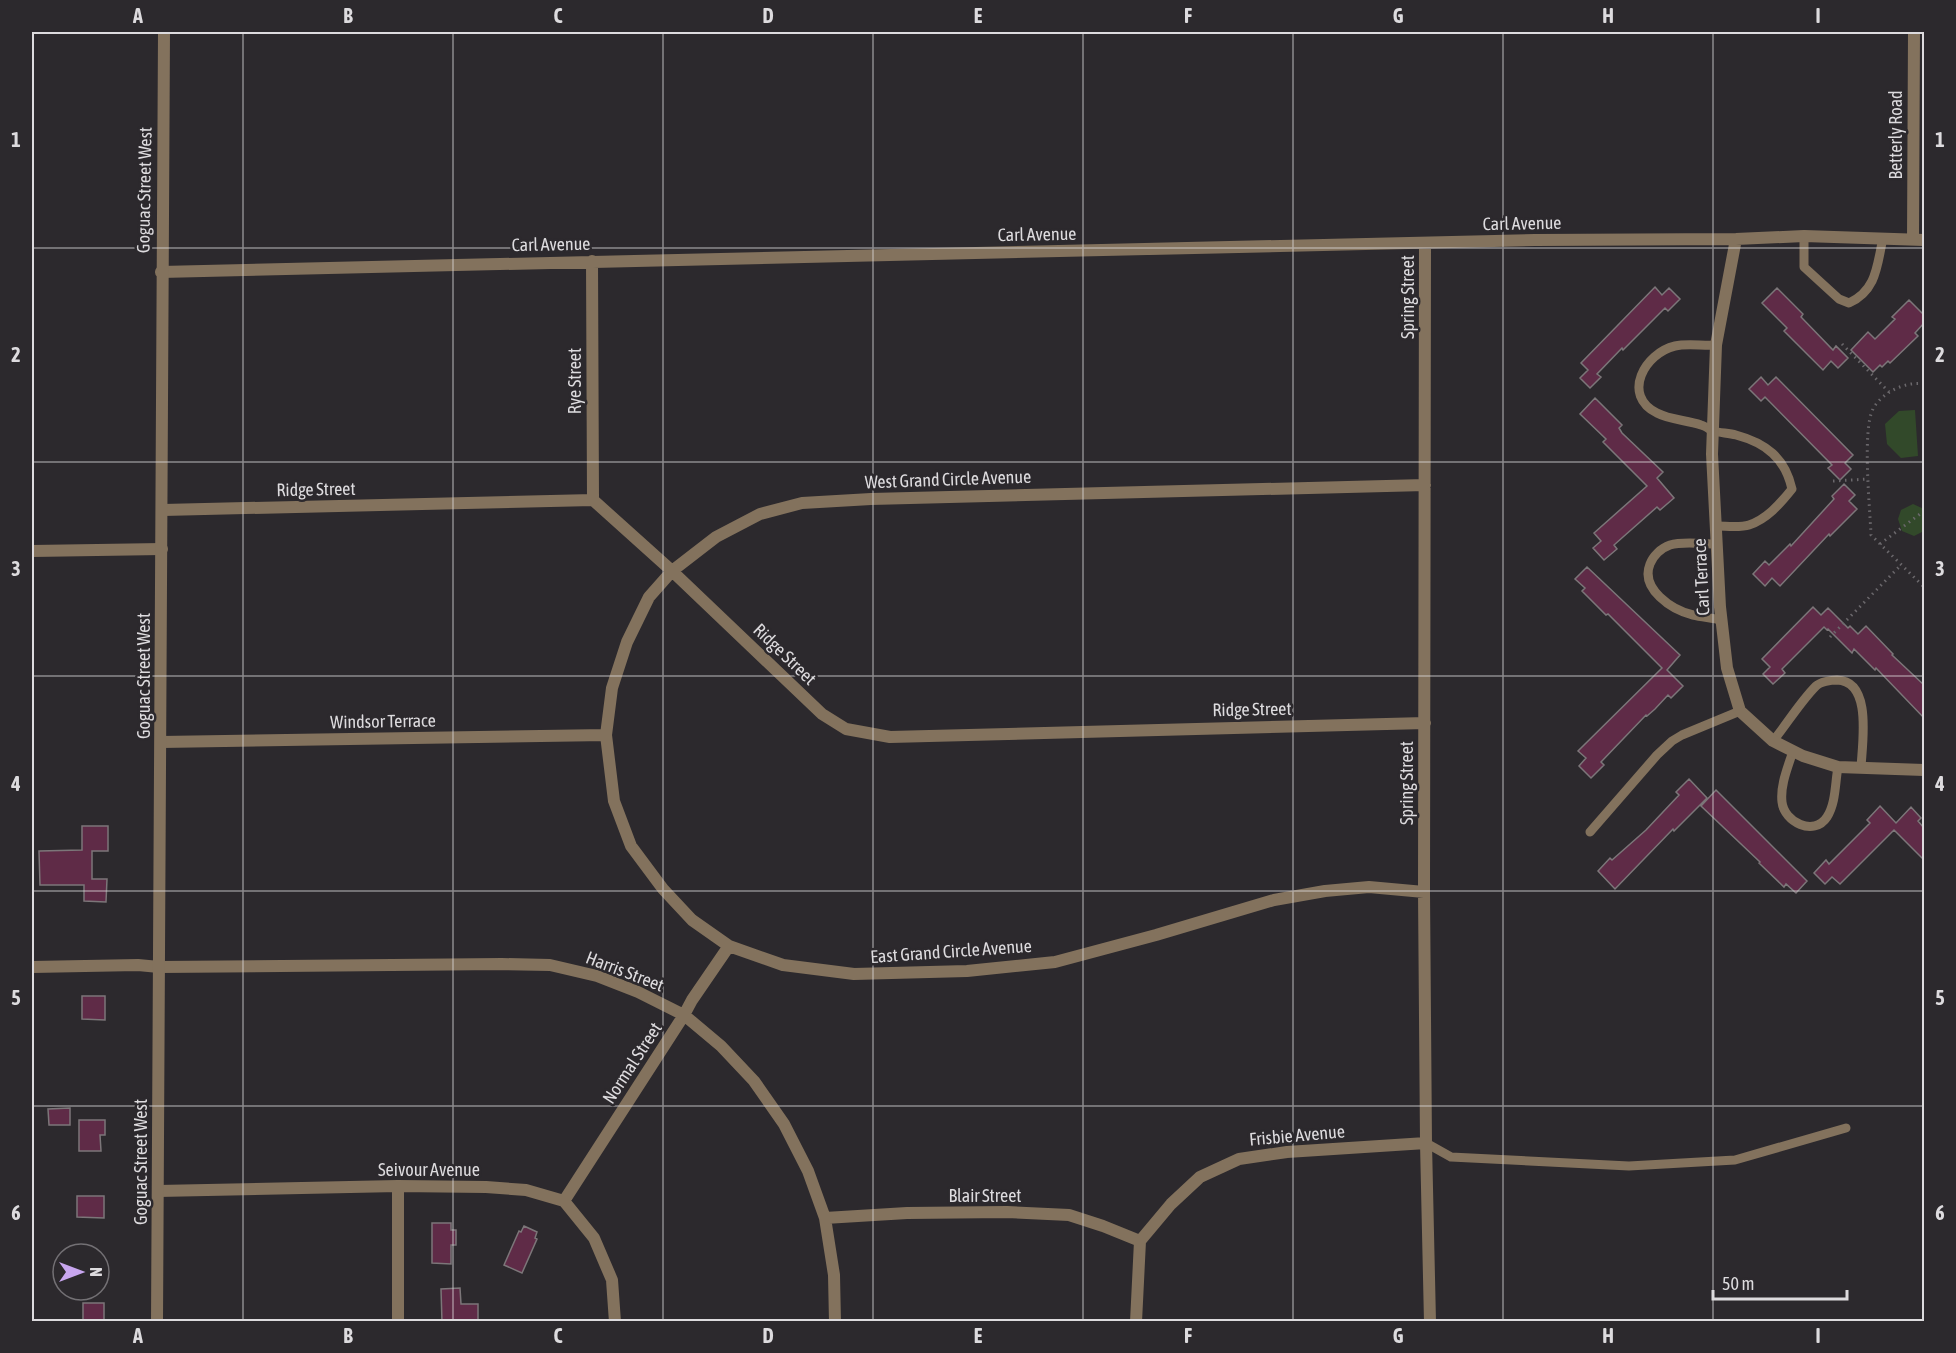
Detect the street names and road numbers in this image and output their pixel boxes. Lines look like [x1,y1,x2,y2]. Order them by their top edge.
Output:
street label: Betterly Road [1885,90,1906,180]
street label: Goguac Street West [132,127,156,253]
street label: Carl Avenue [1482,212,1562,234]
street label: Carl Avenue [997,223,1077,245]
street label: Carl Avenue [511,233,591,255]
street label: Spring Street [1397,255,1418,339]
street label: Rye Street [564,348,585,414]
street label: West Grand Circle Avenue [864,466,1032,492]
street label: Ridge Street [276,478,356,500]
street label: Carl Terrace [1688,538,1714,616]
street label: Goguac Street West [133,613,154,739]
street label: Ridge Street [749,619,821,689]
street label: Ridge Street [1212,698,1292,720]
street label: Windsor Terrace [330,710,436,732]
street label: Spring Street [1396,741,1417,825]
street label: East Grand Circle Avenue [870,935,1032,967]
street label: Harris Street [583,947,667,995]
street label: Normal Street [598,1019,666,1107]
street label: Goguac Street West [130,1099,151,1225]
street label: Frisbie Avenue [1248,1120,1346,1150]
street label: Seivour Avenue [378,1159,480,1180]
street label: Blair Street [948,1185,1022,1206]

